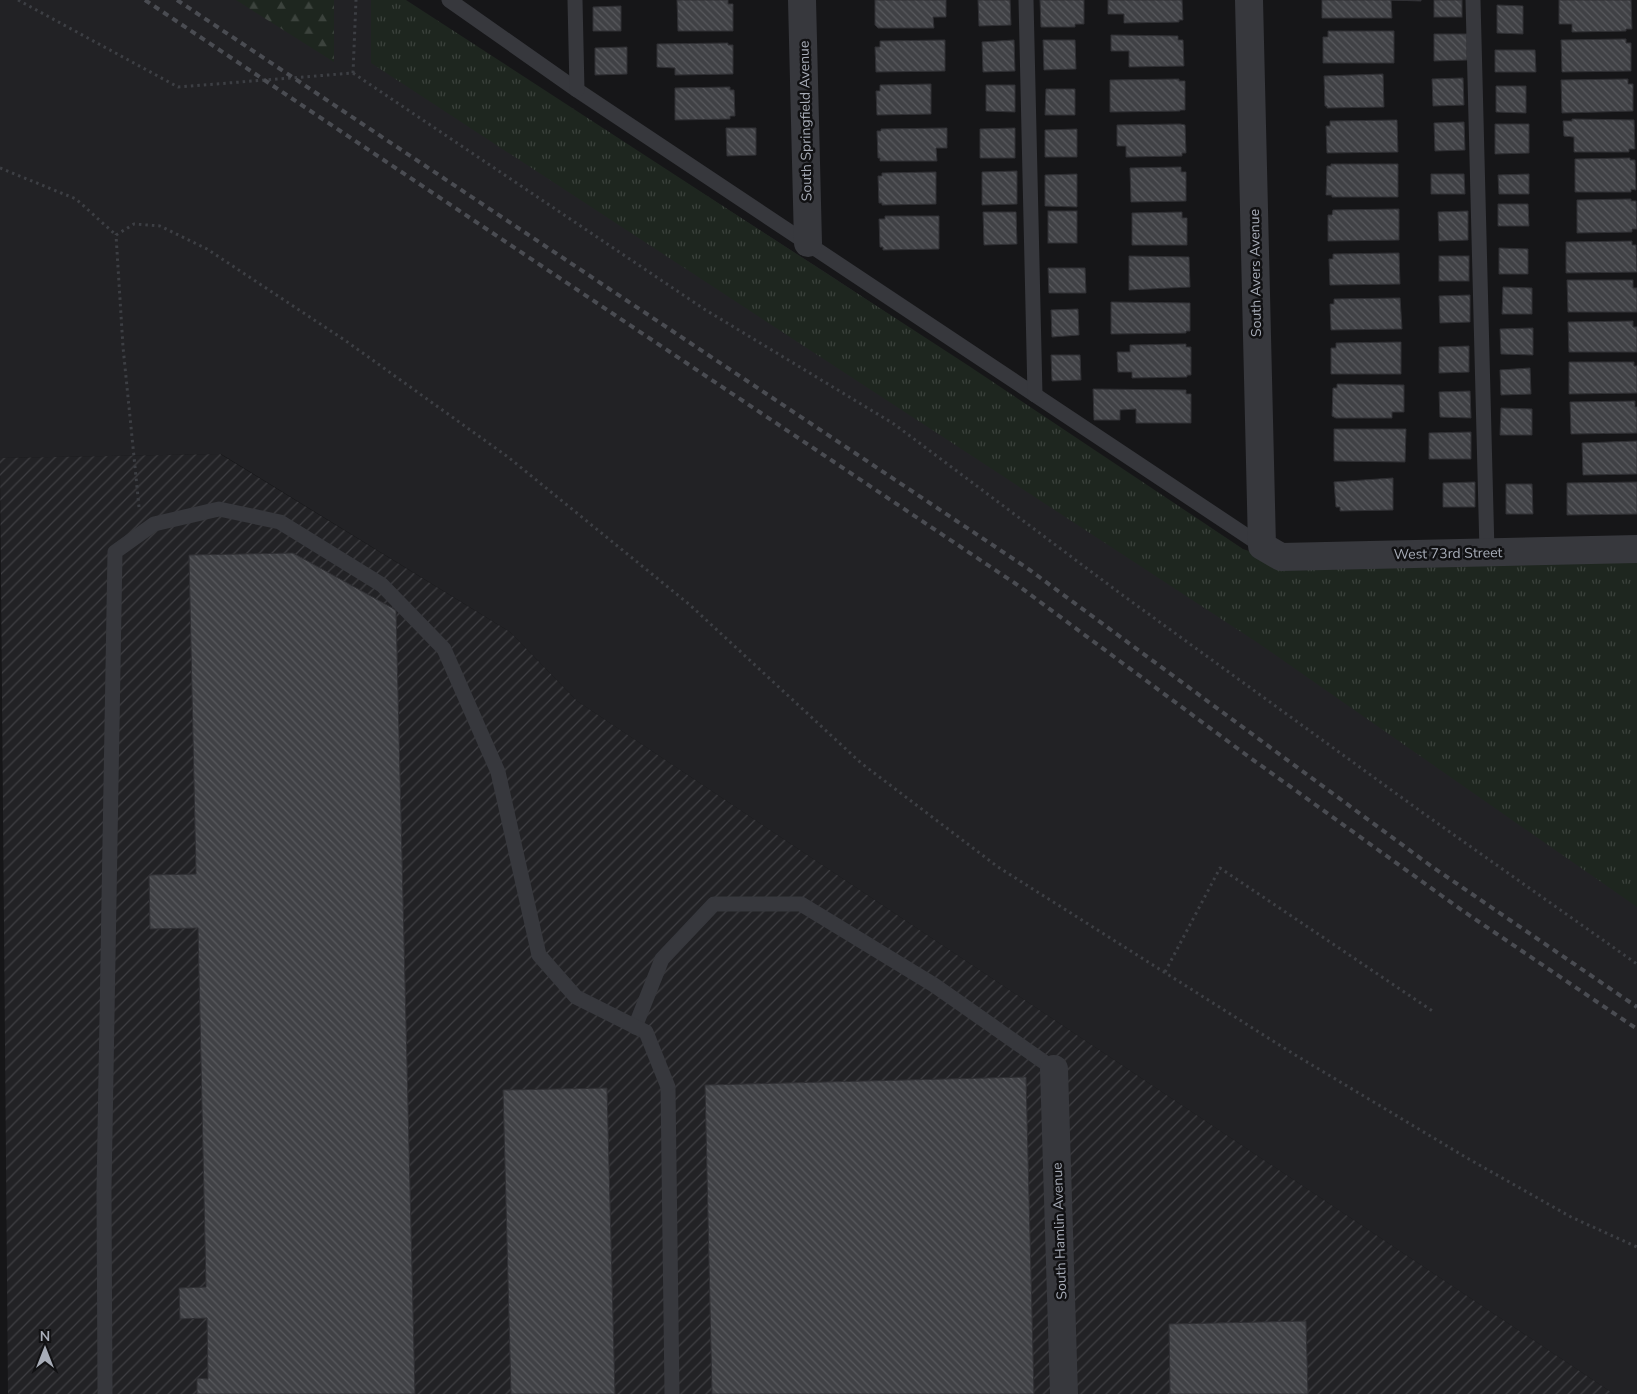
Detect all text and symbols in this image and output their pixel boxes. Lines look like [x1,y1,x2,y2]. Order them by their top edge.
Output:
street label: South Springfield Avenue [795,41,816,201]
street label: South Avers Avenue [1245,209,1266,337]
street label: West 73rd Street [1393,543,1503,564]
street label: South Hamlin Avenue [1048,1162,1071,1300]
north arrow [20,1324,70,1374]
text: N [40,1327,50,1346]

